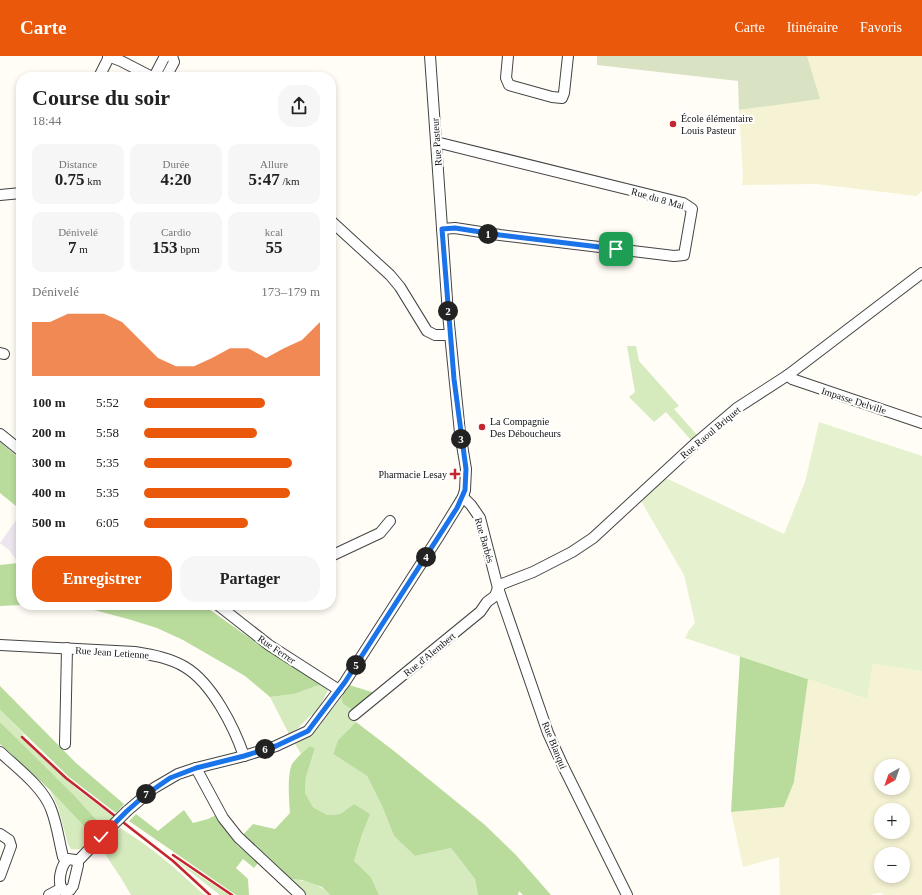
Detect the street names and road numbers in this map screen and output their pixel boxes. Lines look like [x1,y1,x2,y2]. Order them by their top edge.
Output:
street label: Rue Pasteur [429,117,444,166]
street label: Rue du 8 Mai [630,186,686,211]
street label: Impasse Delville [820,385,888,416]
street label: Rue Raoul Briquet [678,404,743,461]
street label: Rue Barbés [473,516,496,564]
street label: Rue d'Alembert [401,630,457,679]
street label: Rue Ferrer [256,633,298,666]
street label: Rue Jean Letienne [75,644,150,661]
street label: Rue Blanqui [540,720,569,771]

